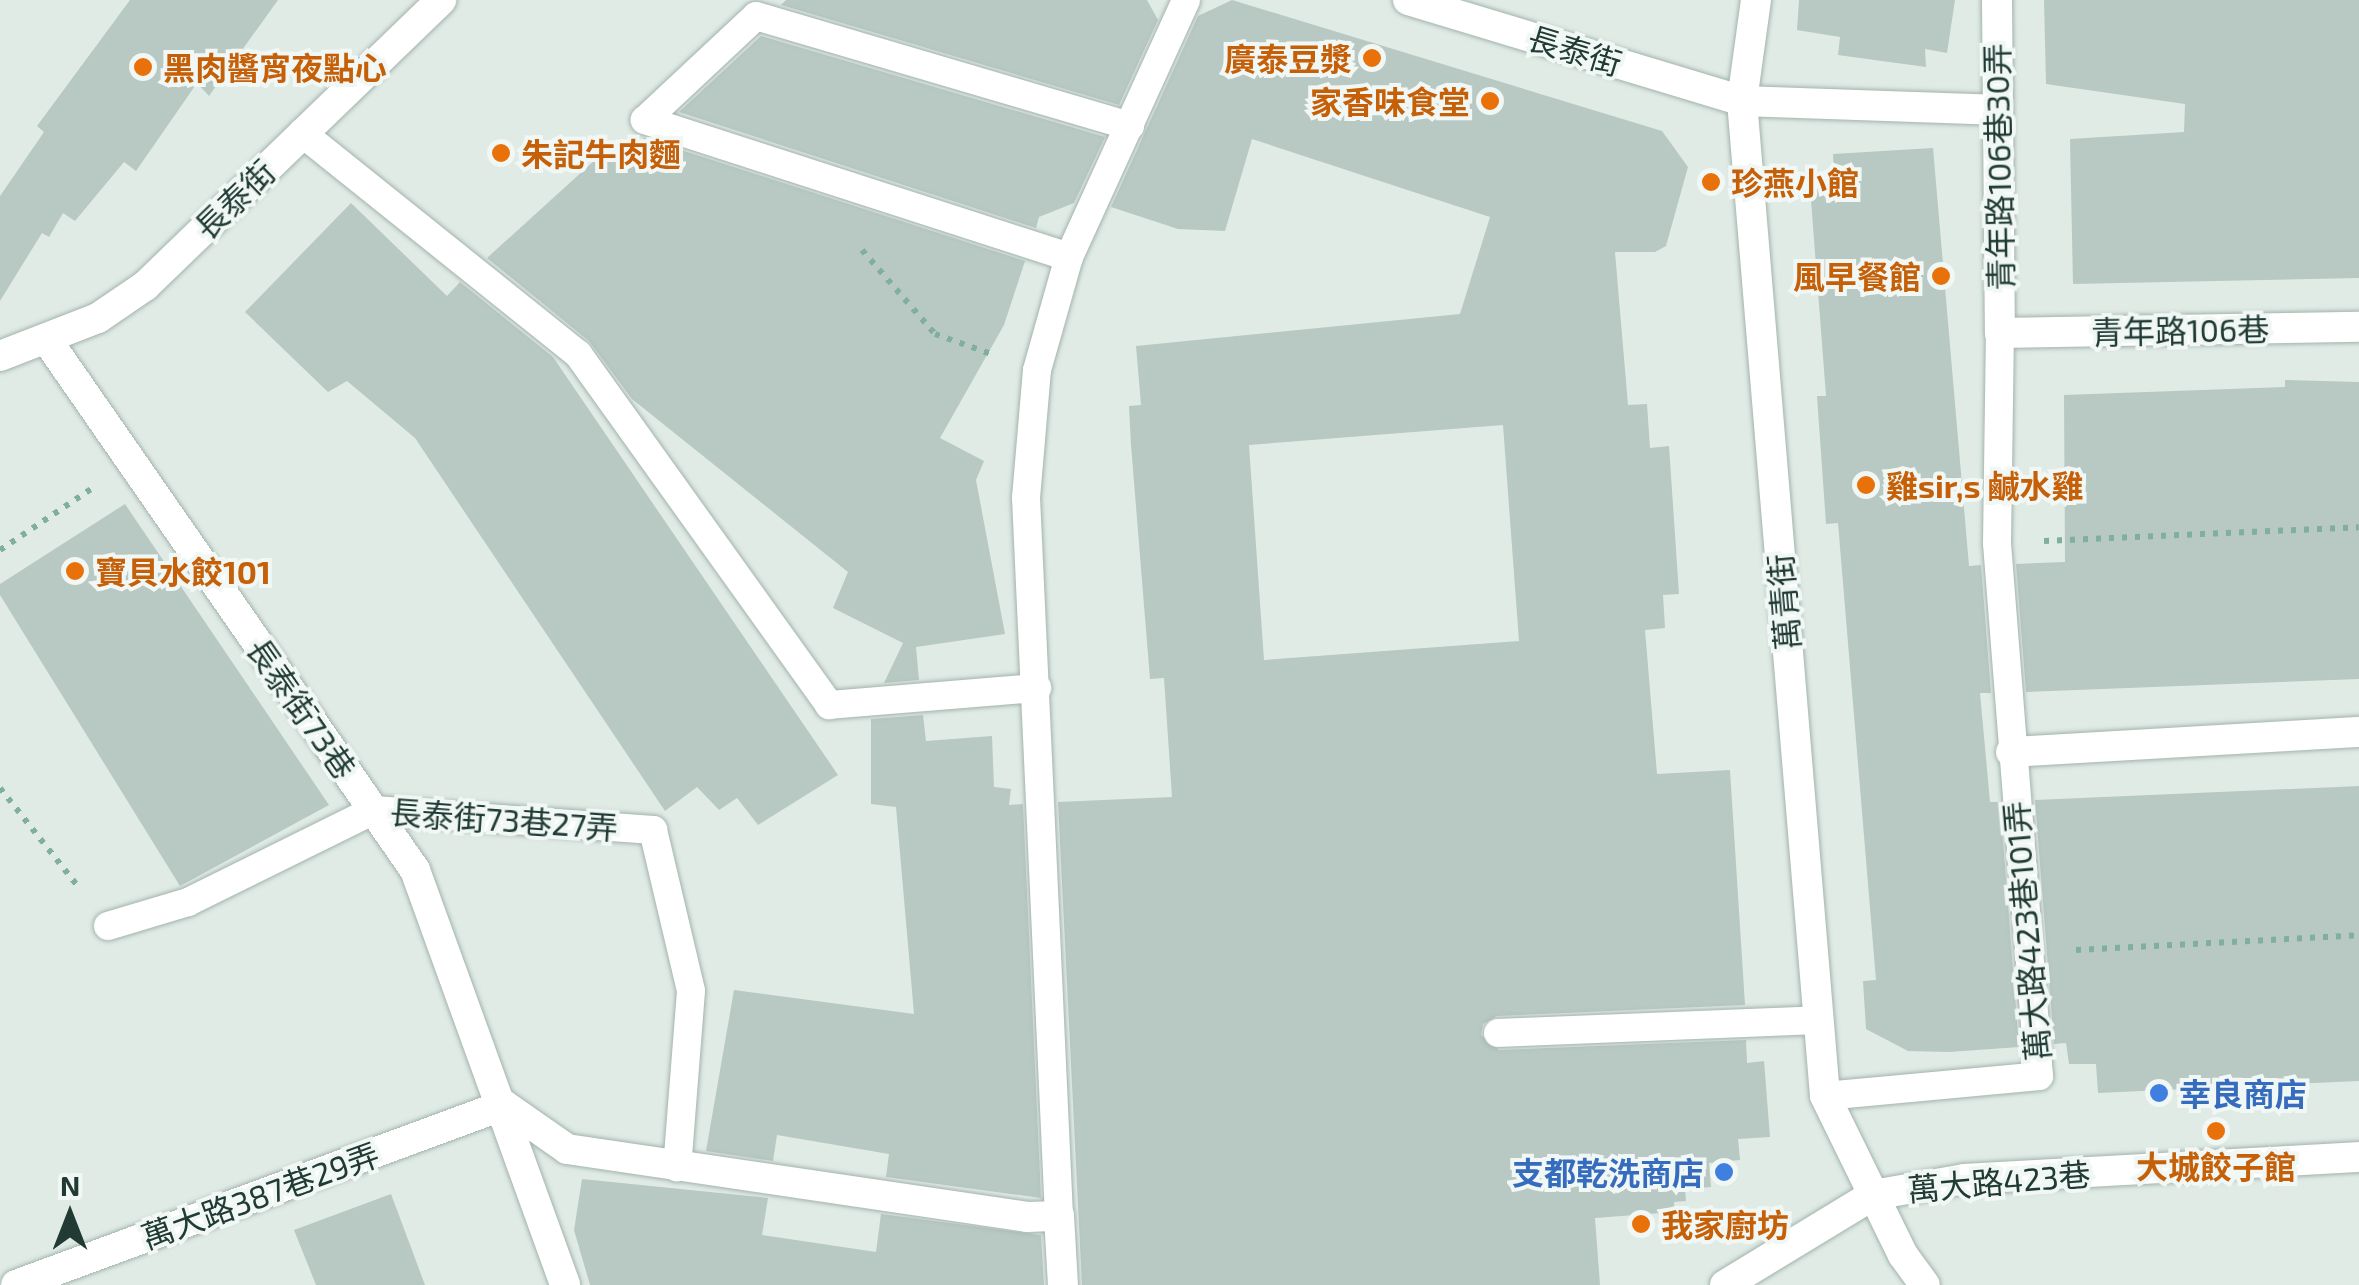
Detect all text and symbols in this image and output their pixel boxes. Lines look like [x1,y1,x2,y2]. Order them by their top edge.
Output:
street label: 長泰街 [1523,18,1627,82]
place label: 廣泰豆漿 [1224,39,1352,77]
street label: 青年路106巷30弄 [1977,43,2019,291]
marker: 廣泰豆漿 [1361,47,1383,69]
place label: 黑肉醬宵夜點心 [163,48,387,86]
marker: 黑肉醬宵夜點心 [132,56,154,78]
place label: 家香味食堂 [1310,82,1470,120]
marker: 家香味食堂 [1479,90,1501,112]
place label: 朱記牛肉麵 [521,134,681,172]
marker: 朱記牛肉麵 [490,142,512,164]
street label: 長泰街 [186,152,282,246]
place label: 珍燕小館 [1731,163,1859,201]
marker: 珍燕小館 [1700,171,1722,193]
place label: 風早餐館 [1793,257,1921,295]
marker: 風早餐館 [1930,265,1952,287]
street label: 青年路106巷 [2091,309,2269,351]
place label: 雞sir,s 鹹水雞 [1886,466,2083,504]
marker: 雞sir,s 鹹水雞 [1855,474,1877,496]
place label: 寶貝水餃101 [95,552,271,590]
street label: 萬青街 [1760,553,1806,651]
marker: 寶貝水餃101 [64,560,86,582]
street label: 長泰街73巷 [240,631,364,785]
street label: 長泰街73巷27弄 [389,792,619,846]
street label: 萬大路423巷101弄 [1996,800,2056,1062]
place label: 幸良商店 [2179,1074,2307,1112]
marker: 幸良商店 [2148,1082,2170,1104]
marker: 大城餃子館 [2205,1120,2227,1142]
street label: 萬大路387巷29弄 [136,1134,384,1256]
place label: 大城餃子館 [2136,1147,2296,1185]
place label: 支都乾洗商店 [1512,1153,1704,1191]
street label: 萬大路423巷 [1906,1154,2092,1208]
marker: 支都乾洗商店 [1713,1161,1735,1183]
north arrow [20,1165,120,1265]
text: N [60,1168,80,1202]
place label: 我家廚坊 [1661,1205,1789,1243]
marker: 我家廚坊 [1630,1213,1652,1235]

